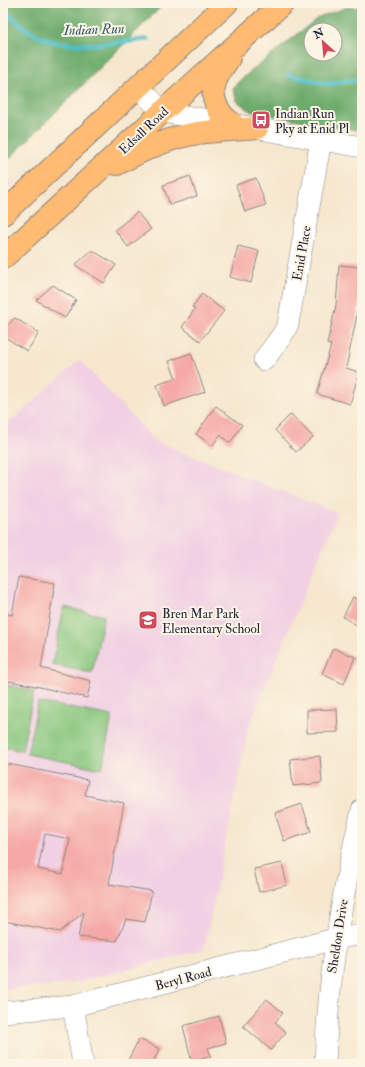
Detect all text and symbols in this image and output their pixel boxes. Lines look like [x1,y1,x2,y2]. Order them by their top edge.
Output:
water label: Indian Run [62,20,125,39]
north arrow [303,22,343,62]
text: N [310,25,327,42]
street label: Edsall Road [116,103,172,158]
place label: Indian Run Pky at Enid Pl [275,106,350,138]
bus stop icon: Indian Run Pky at Enid Pl [250,109,272,131]
street label: Enid Place [289,224,315,282]
place label: Bren Mar Park Elementary School [162,606,261,638]
school or university icon: Bren Mar Park Elementary School [137,609,159,631]
street label: Sheldon Drive [324,898,352,974]
street label: Beryl Road [153,964,214,995]

